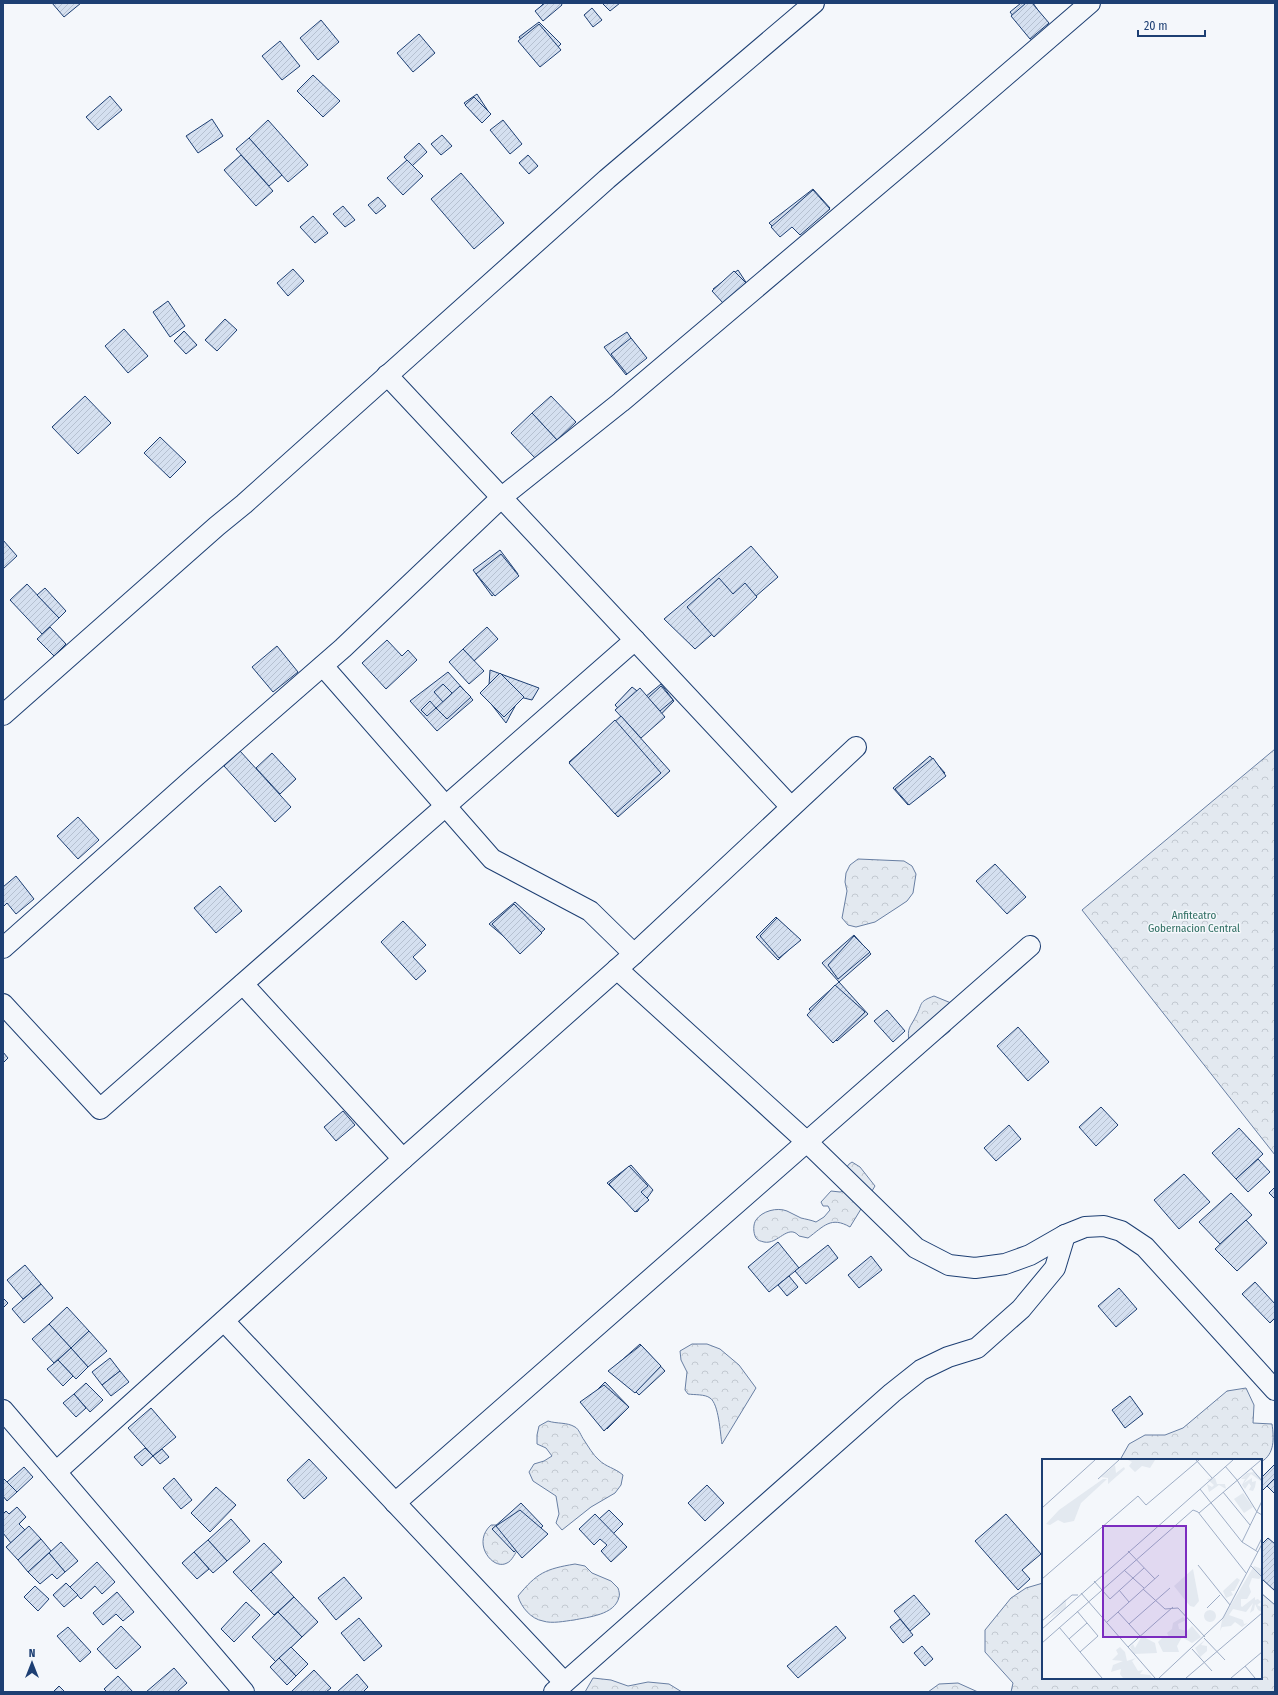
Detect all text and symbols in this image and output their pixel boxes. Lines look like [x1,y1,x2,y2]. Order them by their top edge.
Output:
scale bar [1138,12,1205,38]
text: 20 m [1144,19,1168,33]
park label: Anfiteatro Gobernacion Central [1148,909,1240,935]
inset map [1042,1459,1262,1679]
north arrow [12,1643,52,1683]
text: N [29,1647,35,1660]

